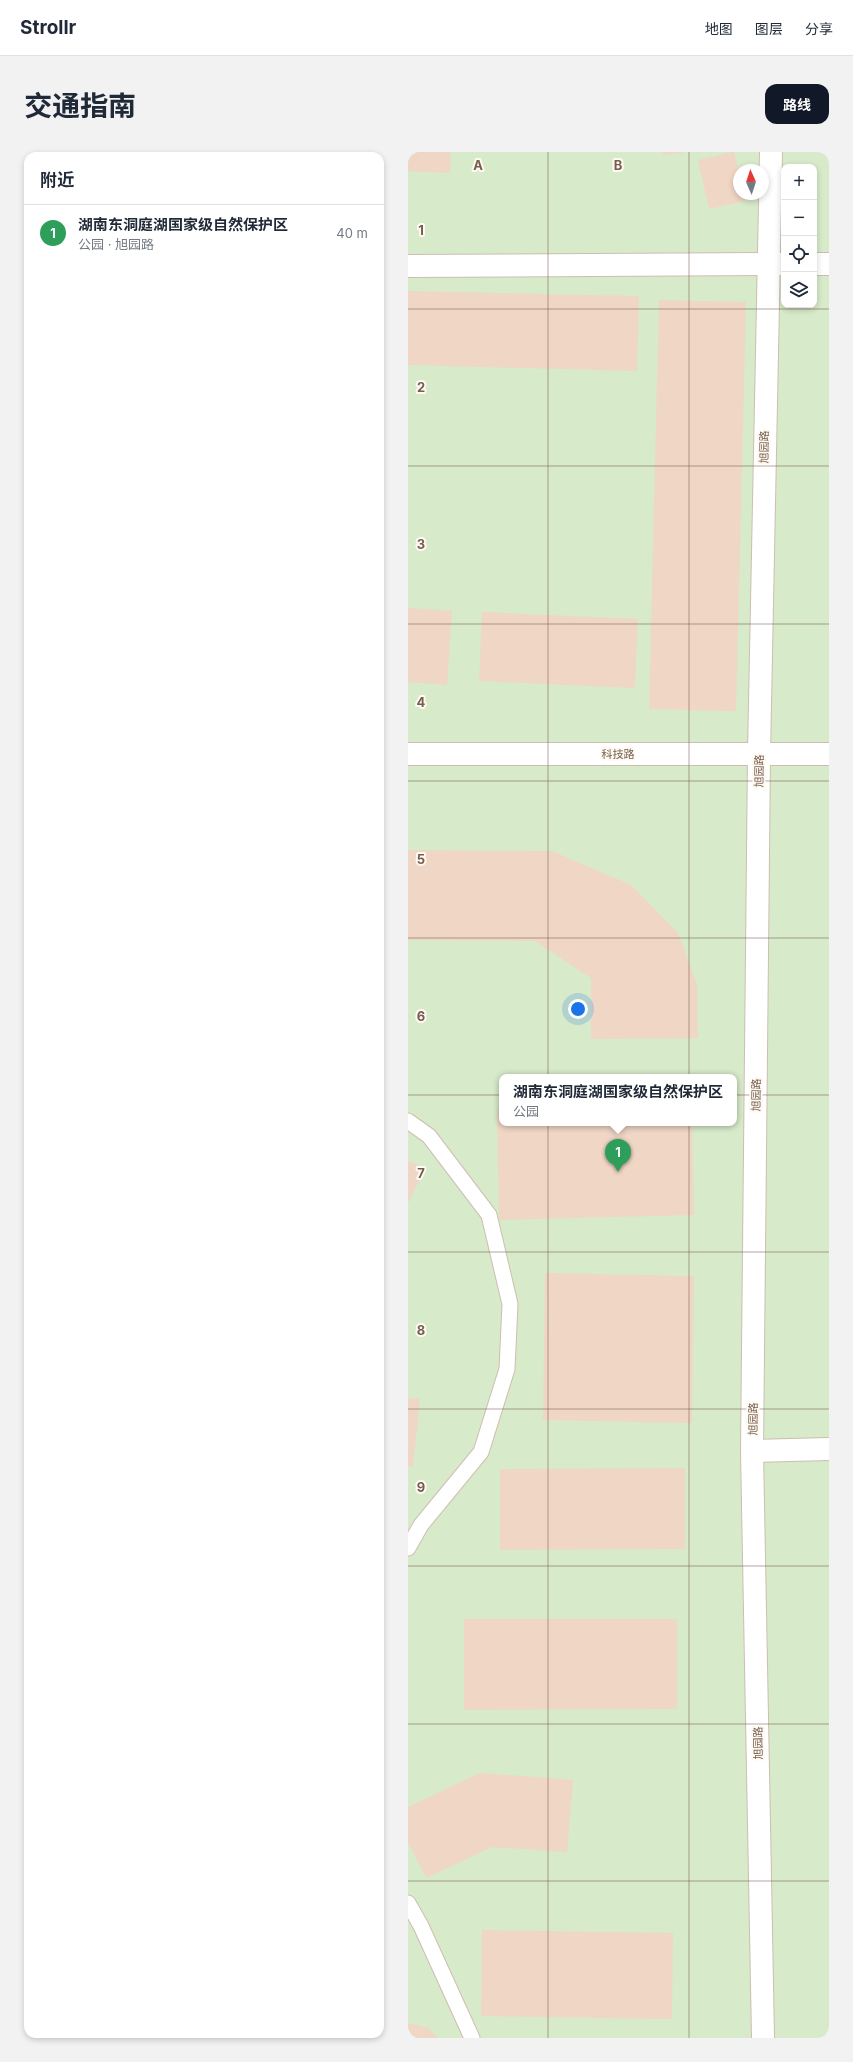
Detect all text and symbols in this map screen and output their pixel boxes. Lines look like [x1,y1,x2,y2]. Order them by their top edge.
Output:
text: Strollr [20,16,76,39]
text: 地图 [705,20,733,37]
text: 图层 [755,20,783,37]
text: 分享 [805,20,833,37]
button: 路线 [765,84,829,124]
text: 交通指南 [24,89,136,123]
text: A [473,157,483,173]
text: B [614,157,623,173]
north arrow [733,164,769,200]
map controls [781,164,817,308]
button: + [781,164,817,200]
text: 附近 [40,170,74,190]
button: − [781,200,817,236]
text: 湖南东洞庭湖国家级自然保护区 [78,215,288,234]
text: 1 [418,222,424,238]
text: 1 [50,225,56,241]
text: 40 m [336,225,368,241]
text: 公园 · 旭园路 [78,236,154,252]
button: locate [781,236,817,272]
button: layers [781,272,817,308]
text: 2 [417,379,425,395]
street label: 旭园路 [757,430,771,464]
text: 3 [417,536,425,552]
text: 4 [417,694,426,710]
street label: 科技路 [602,747,635,761]
street label: 旭园路 [752,754,766,788]
text: 5 [417,851,425,867]
your location [568,999,588,1019]
text: 6 [417,1008,425,1024]
popup [499,1074,737,1126]
street label: 旭园路 [749,1078,763,1112]
text: 湖南东洞庭湖国家级自然保护区 [513,1082,723,1101]
text: 公园 [513,1103,539,1119]
pin: 1 [605,1139,631,1172]
text: 7 [417,1165,425,1181]
text: 8 [417,1322,425,1338]
street label: 旭园路 [746,1402,760,1436]
text: 9 [417,1479,425,1495]
street label: 旭园路 [751,1726,765,1760]

